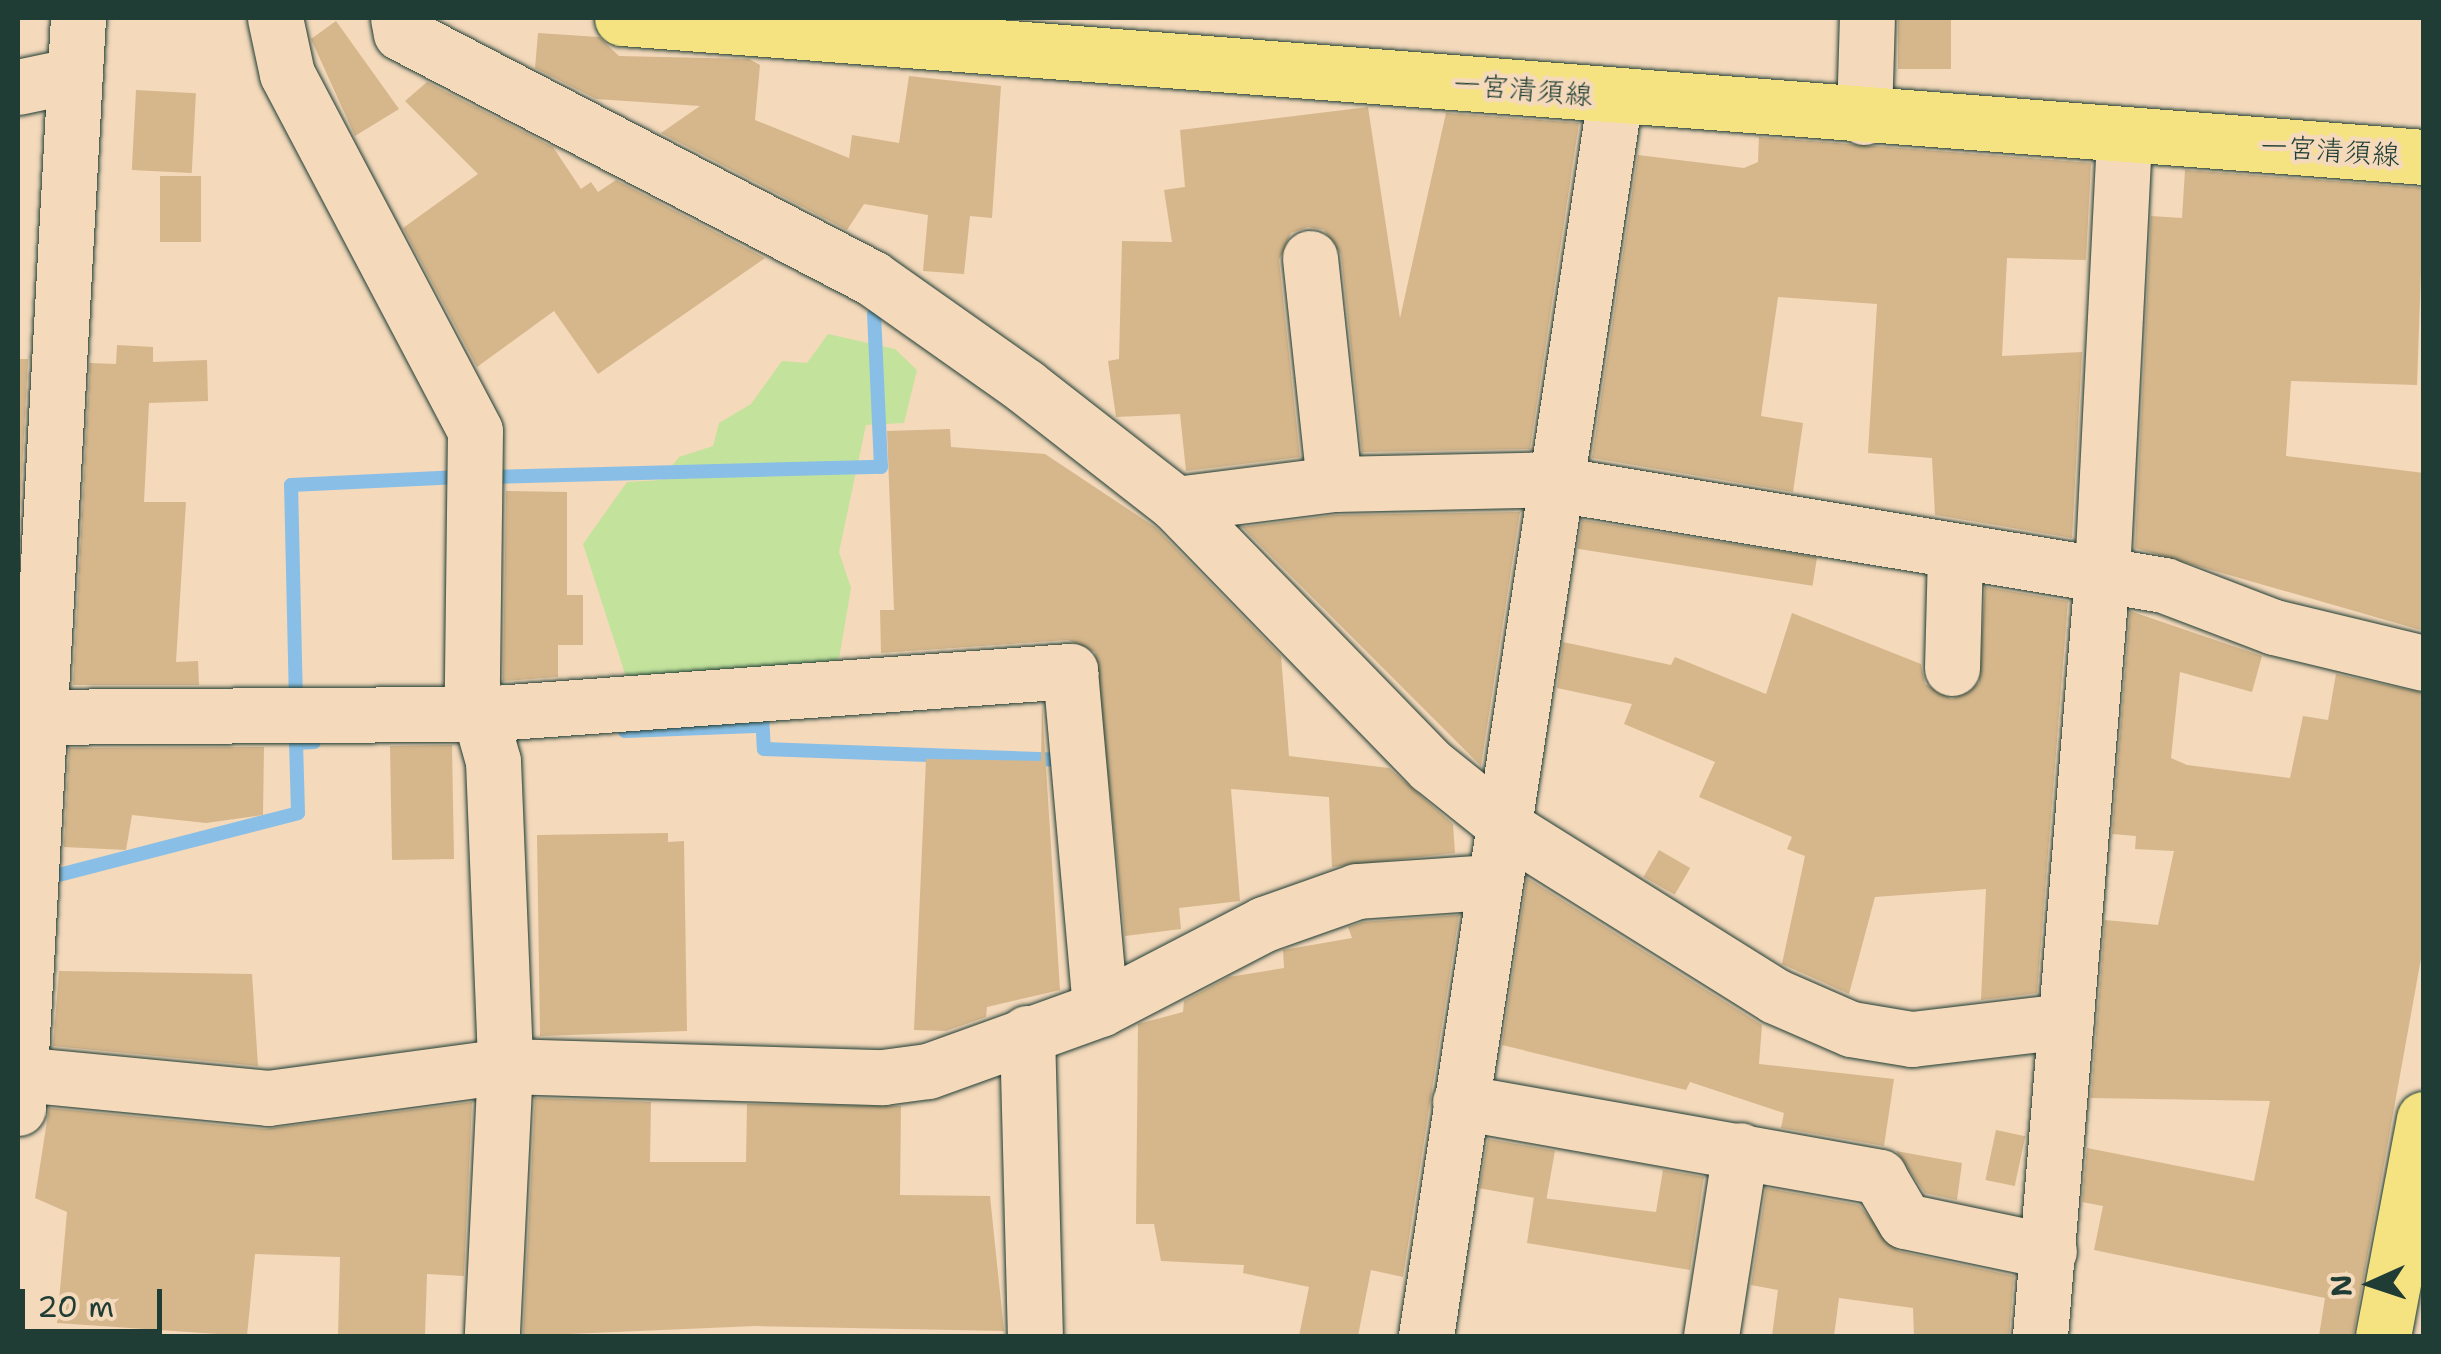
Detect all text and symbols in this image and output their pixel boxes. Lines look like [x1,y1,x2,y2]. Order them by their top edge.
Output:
street label: 一宮清須線 [1452,66,1594,112]
street label: 一宮清須線 [2259,128,2401,172]
north arrow [2321,1234,2421,1334]
scale bar [25,1269,168,1331]
text: N [2321,1273,2361,1298]
text: 20 m [37,1286,114,1327]

